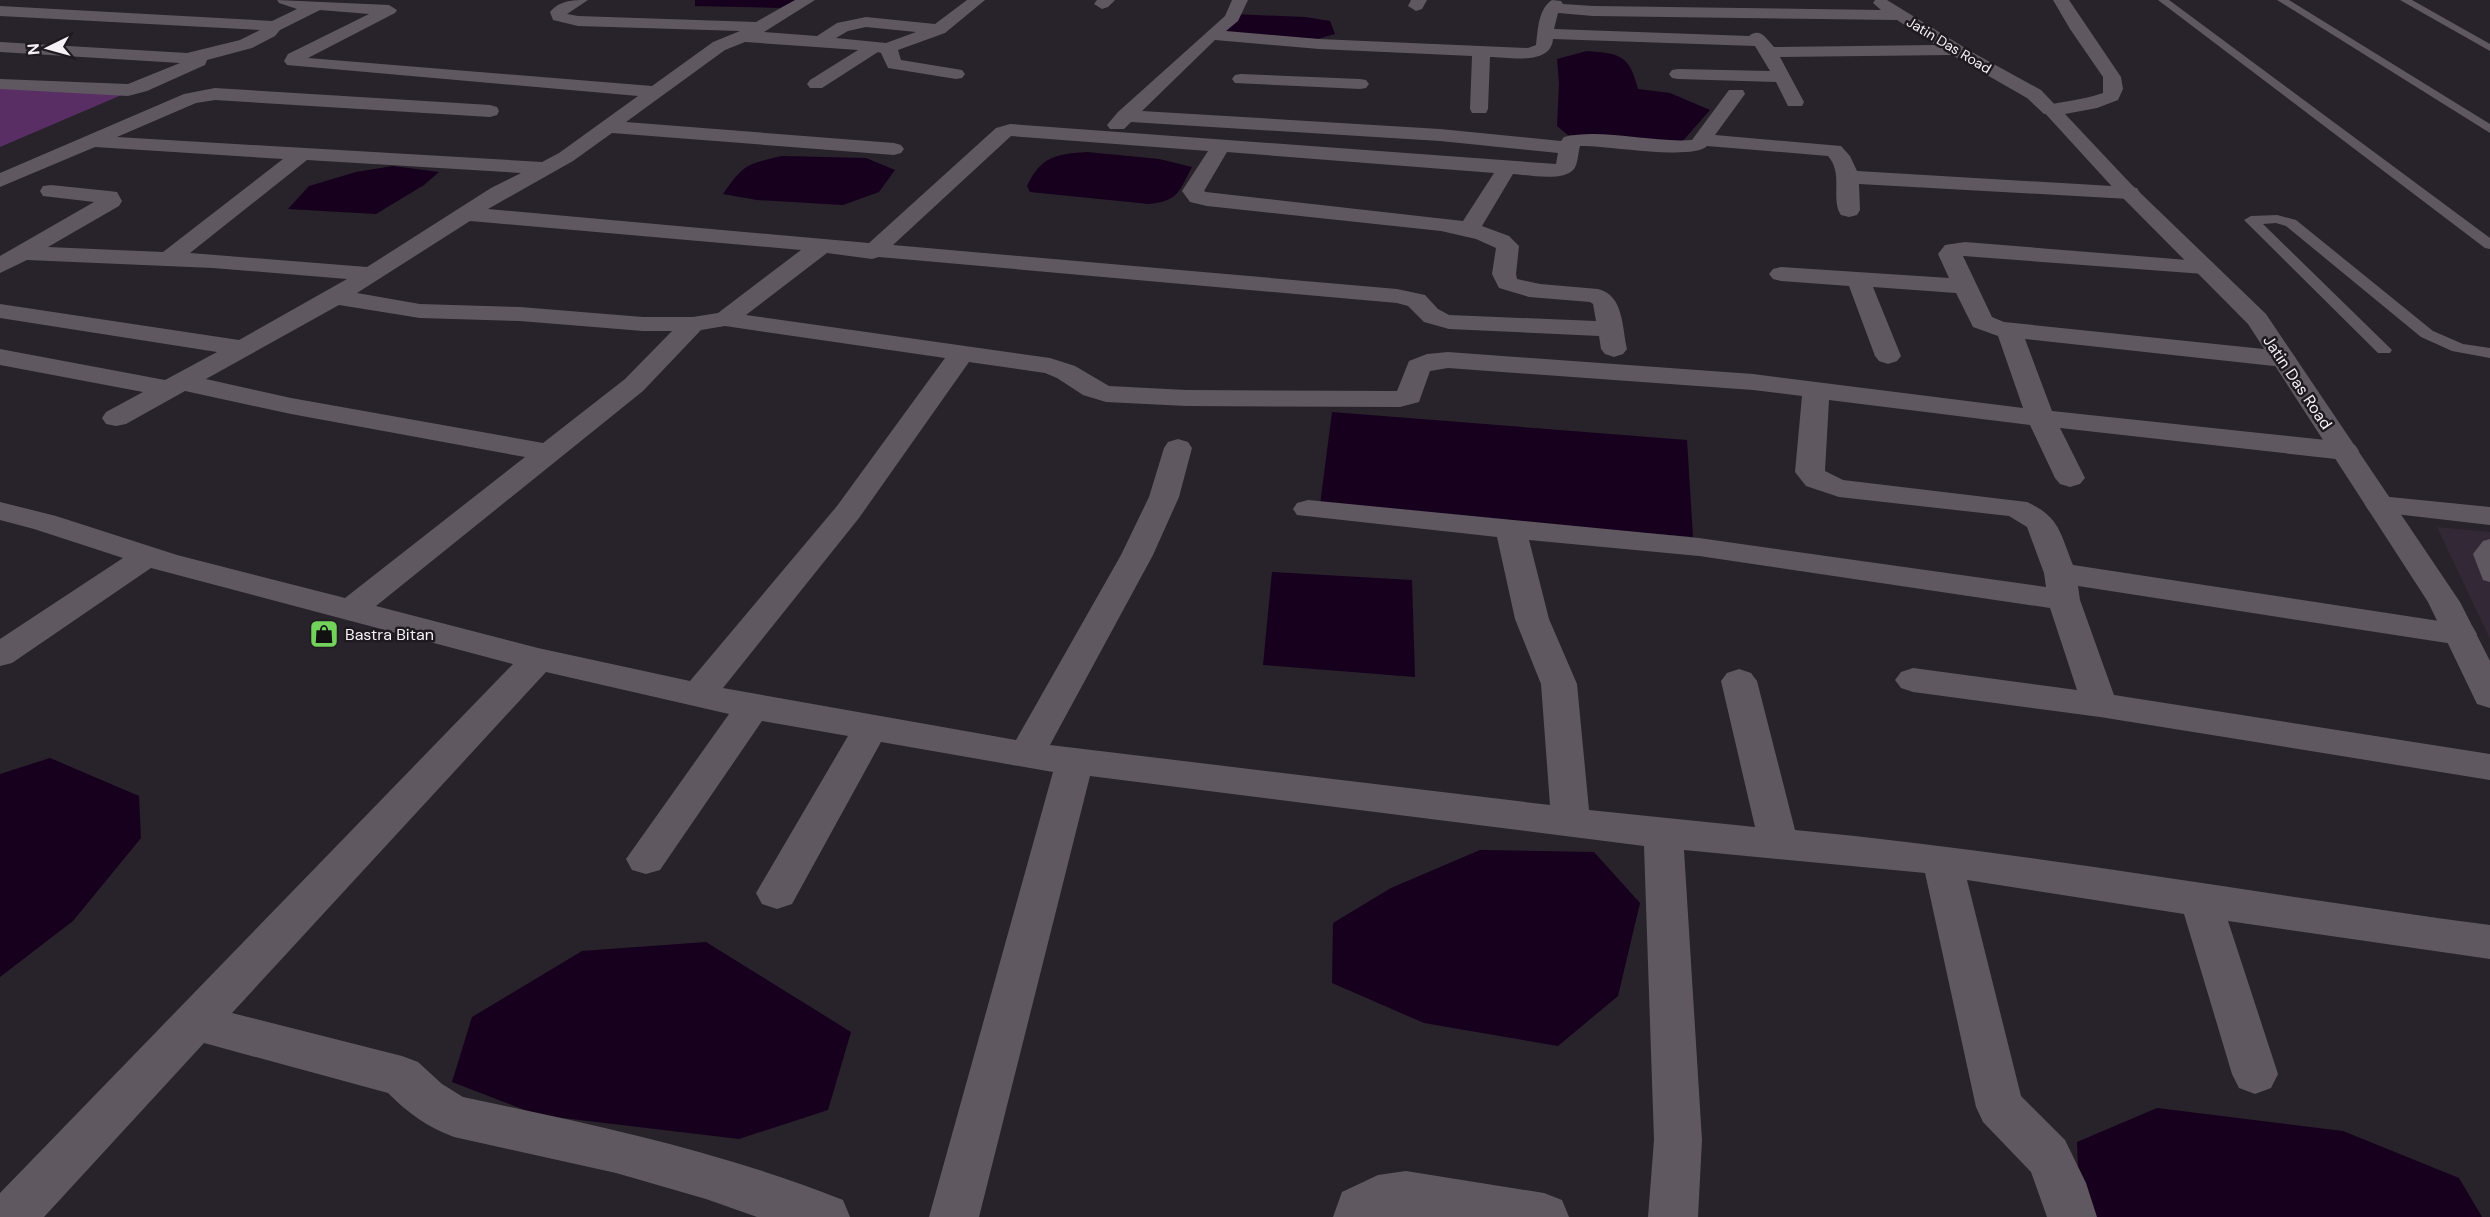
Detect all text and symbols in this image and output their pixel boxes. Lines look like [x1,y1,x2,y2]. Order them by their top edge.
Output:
street label: Jatin Das Road [1903,13,1995,77]
north arrow [18,18,78,78]
text: N [23,43,45,56]
street label: Jatin Das Road [2258,331,2337,433]
shop icon: Bastra Bitan [308,618,340,650]
place label: Bastra Bitan [345,624,434,645]

